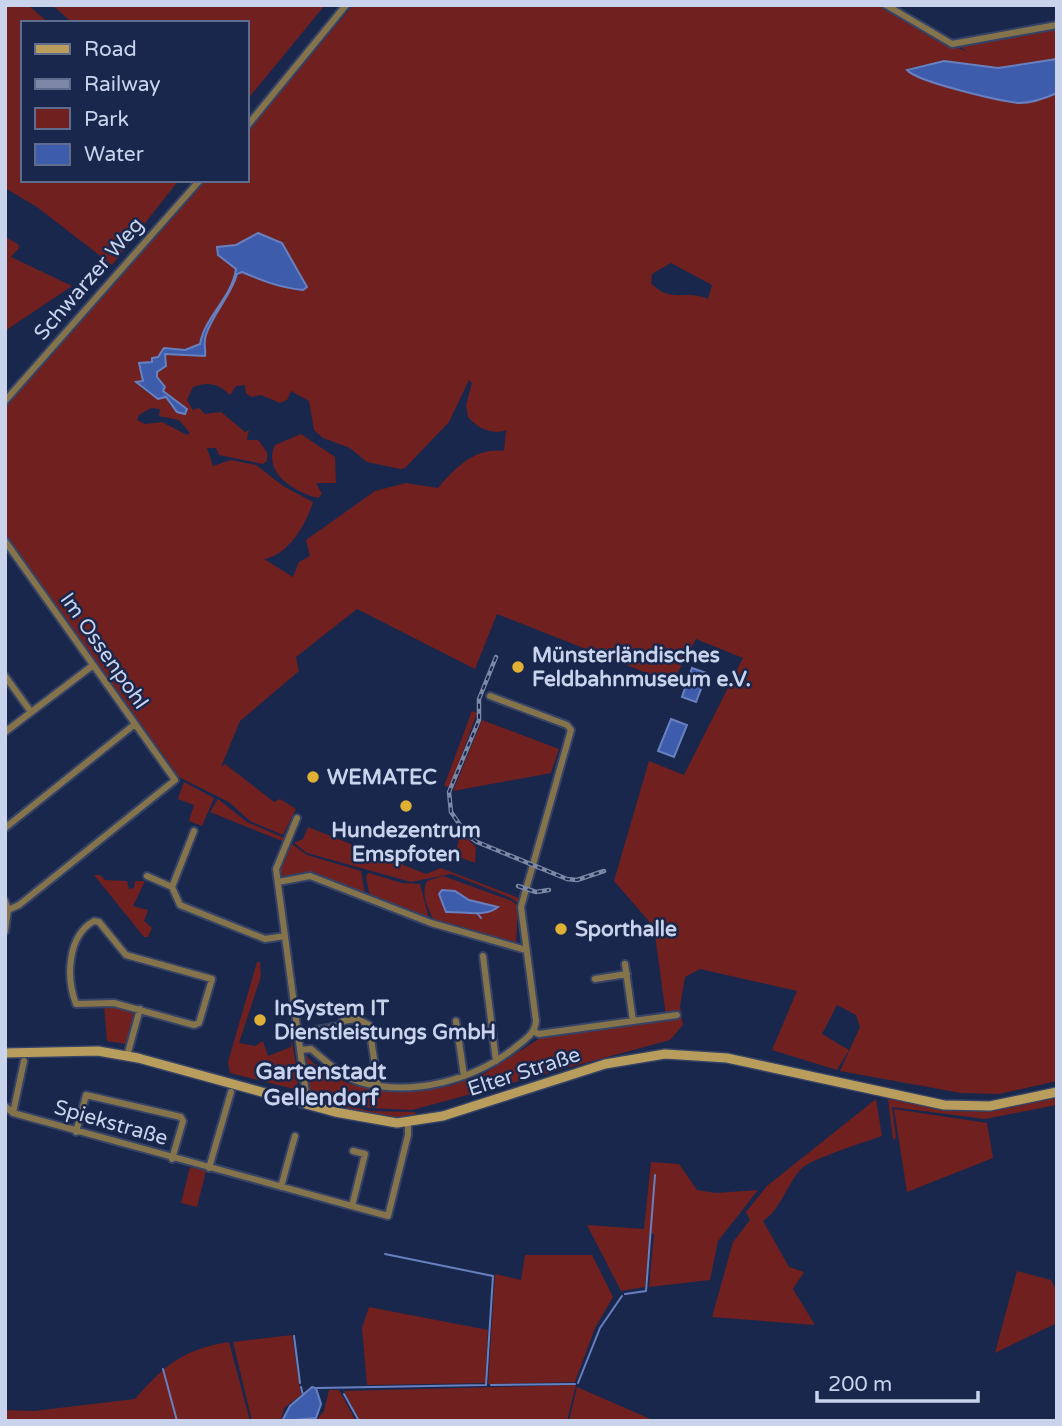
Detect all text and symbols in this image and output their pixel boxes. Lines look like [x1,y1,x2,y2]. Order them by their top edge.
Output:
legend [21,21,248,182]
text: Road [84,37,137,62]
text: Railway [84,72,161,97]
text: Park [84,107,129,132]
text: Water [84,142,144,167]
street label: Schwarzer Weg [29,213,149,345]
street label: Im Ossenpohl [55,588,153,714]
place label: Münsterländisches Feldbahnmuseum e.V. [532,643,751,692]
marker: Münsterländisches Feldbahnmuseum e.V. [510,659,526,675]
place label: WEMATEC [327,765,437,790]
marker: WEMATEC [305,769,321,785]
marker: Hundezentrum Emspfoten [398,798,414,814]
place label: Hundezentrum Emspfoten [331,818,481,867]
place label: Sporthalle [575,917,677,942]
marker: Sporthalle [553,921,569,937]
place label: InSystem IT Dienstleistungs GmbH [274,996,496,1045]
marker: InSystem IT Dienstleistungs GmbH [252,1012,268,1028]
street label: Elter Straße [465,1042,584,1102]
district label: Gartenstadt Gellendorf [256,1058,387,1112]
street label: Spiekstraße [51,1095,171,1151]
scale bar [817,1360,978,1404]
text: 200 m [828,1372,892,1397]

